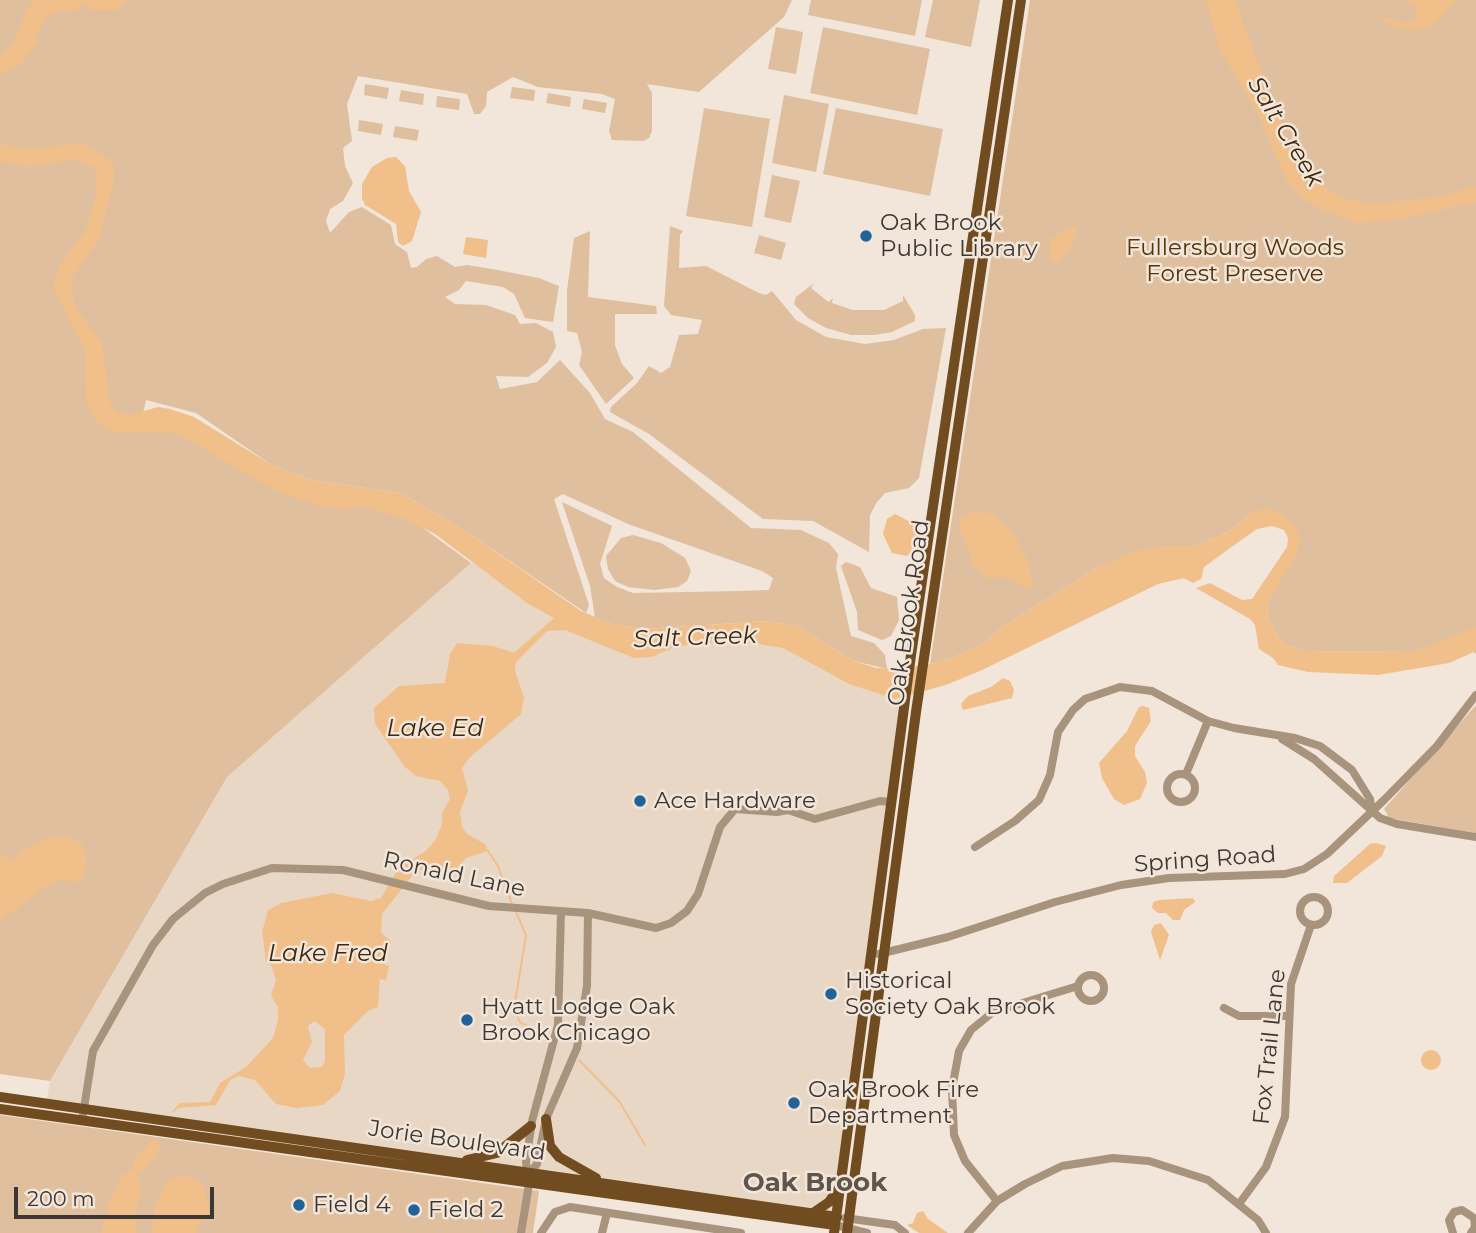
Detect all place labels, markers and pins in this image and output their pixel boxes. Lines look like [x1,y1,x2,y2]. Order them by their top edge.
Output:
place label: Oak Brook Public Library [880,209,1038,263]
marker: Oak Brook Public Library [858,228,874,244]
place label: Ace Hardware [654,787,816,815]
marker: Ace Hardware [632,793,648,809]
place label: Historical Society Oak Brook [845,967,1055,1021]
marker: Historical Society Oak Brook [823,986,839,1002]
place label: Hyatt Lodge Oak Brook Chicago [481,993,675,1047]
marker: Hyatt Lodge Oak Brook Chicago [459,1012,475,1028]
place label: Oak Brook Fire Department [808,1076,979,1130]
marker: Oak Brook Fire Department [786,1095,802,1111]
place label: Field 4 [313,1191,391,1219]
place label: Field 2 [428,1196,504,1224]
marker: Field 4 [291,1197,307,1213]
marker: Field 2 [406,1202,422,1218]

